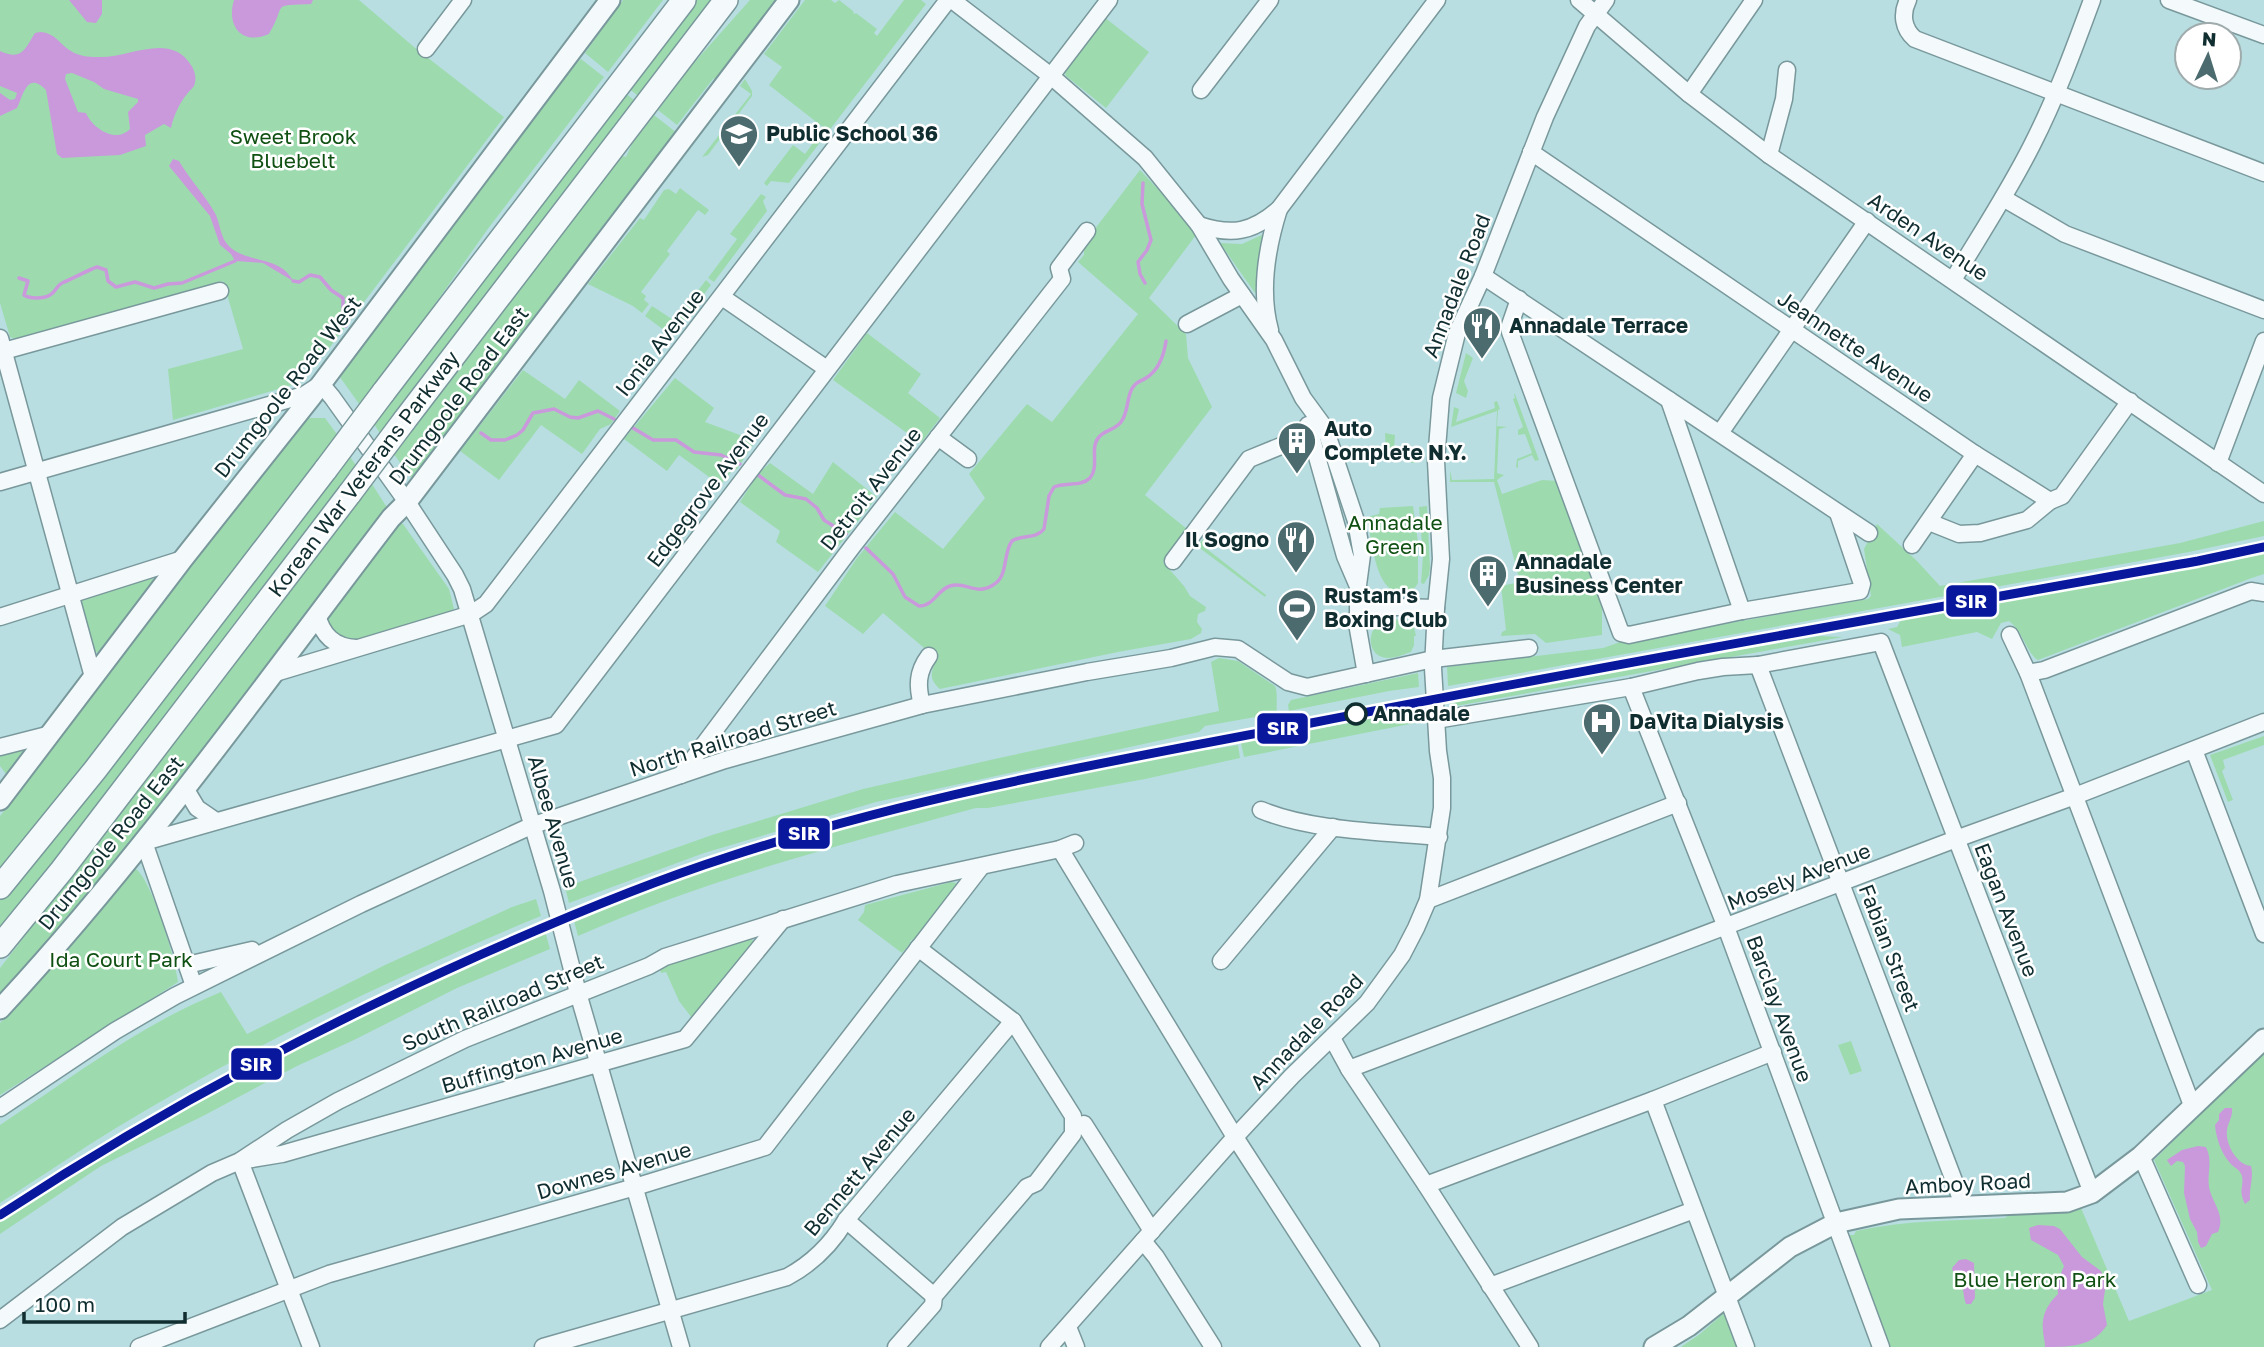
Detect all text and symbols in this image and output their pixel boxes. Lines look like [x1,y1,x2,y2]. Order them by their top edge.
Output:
north arrow [2173,21,2243,91]
text: N [2201,27,2217,51]
school or university icon: Public School 36 [718,113,760,168]
place label: Public School 36 [766,120,938,146]
park label: Sweet Brook Bluebelt [229,123,357,173]
street label: Arden Avenue [1863,186,1994,286]
street label: Annadale Road [1417,210,1495,361]
street label: Ionia Avenue [609,284,709,401]
street label: Jeannette Avenue [1773,285,1938,408]
street label: Drumgoole Road West [208,290,366,483]
street label: Drumgoole Road East [383,301,534,490]
restaurant icon: Annadale Terrace [1461,305,1503,360]
place label: Annadale Terrace [1509,312,1688,338]
street label: Korean War Veterans Parkway [262,345,464,602]
street label: Edgegrove Avenue [641,407,774,572]
place label: Auto Complete N.Y. [1324,415,1467,465]
building icon: Auto Complete N.Y. [1276,420,1318,475]
street label: Detroit Avenue [814,422,926,555]
park label: Annadale Green [1347,509,1443,559]
restaurant icon: Il Sogno [1275,519,1317,574]
place label: Il Sogno [1185,526,1269,552]
place label: Annadale Business Center [1515,548,1683,598]
building icon: Annadale Business Center [1467,553,1509,608]
place label: Rustam's Boxing Club [1324,582,1447,632]
line badge: SIR [1945,584,1998,618]
sports icon: Rustam's Boxing Club [1276,587,1318,642]
text: SIR [1955,589,1987,612]
street label: North Railroad Street [626,694,839,782]
place label: Annadale [1373,700,1470,726]
hospital icon: DaVita Dialysis [1581,701,1623,756]
marker: Annadale [1345,703,1367,725]
place label: DaVita Dialysis [1629,708,1784,734]
line badge: SIR [1256,712,1309,745]
text: SIR [1267,716,1299,739]
street label: Drumgoole Road East [32,750,189,935]
street label: Albee Avenue [523,752,585,891]
line badge: SIR [777,817,831,850]
text: SIR [788,821,820,844]
street label: Mosely Avenue [1723,837,1874,915]
street label: Eagan Avenue [1969,839,2044,980]
street label: Fabian Street [1854,880,1926,1015]
street label: Barclay Avenue [1741,932,1819,1086]
park label: Ida Court Park [49,946,193,972]
street label: South Railroad Street [398,948,607,1056]
street label: Annadale Road [1244,968,1368,1095]
street label: Buffington Avenue [438,1022,625,1098]
line badge: SIR [230,1047,283,1081]
text: SIR [240,1052,272,1075]
street label: Bennett Avenue [798,1102,921,1241]
street label: Downes Avenue [533,1136,694,1205]
street label: Amboy Road [1904,1167,2032,1199]
park label: Blue Heron Park [1953,1266,2117,1292]
scale bar [24,1280,186,1324]
text: 100 m [35,1291,95,1317]

